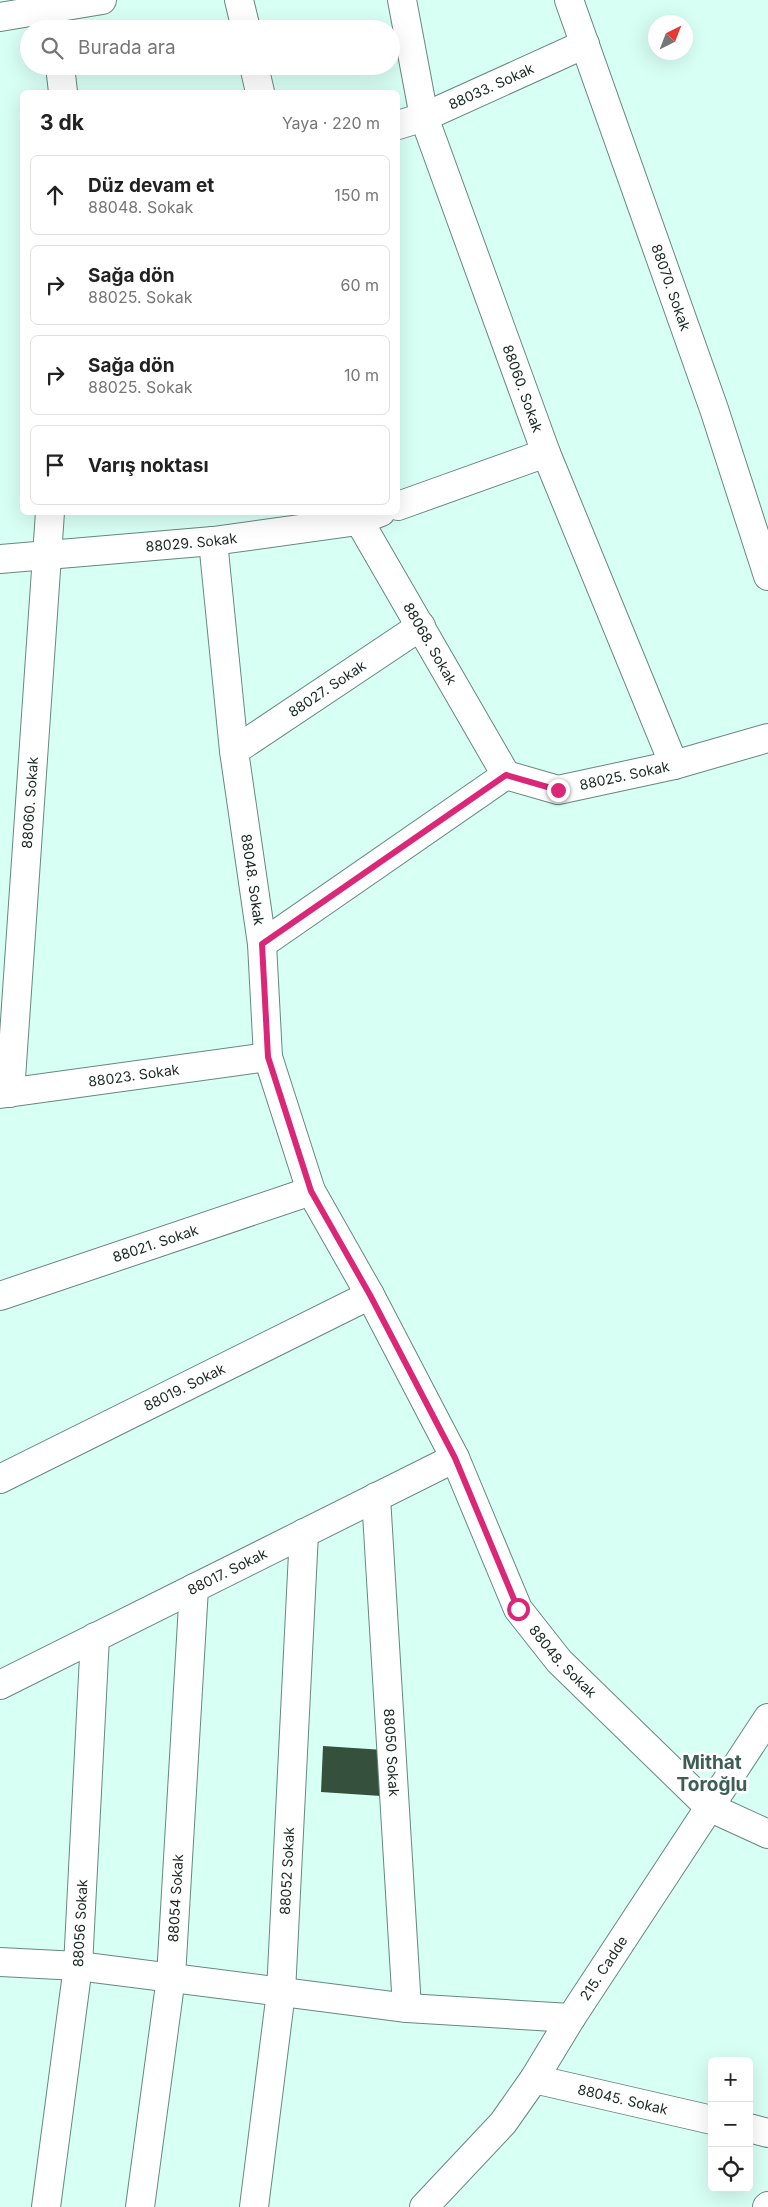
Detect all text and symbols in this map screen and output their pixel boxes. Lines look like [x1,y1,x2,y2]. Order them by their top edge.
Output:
north arrow [648,15,693,60]
search box [20,20,400,75]
icon: search [38,34,66,62]
text: Burada ara [78,36,176,59]
street label: 88033. Sokak [446,59,537,113]
text: 3 dk [40,110,84,135]
text: Yaya · 220 m [282,113,380,133]
text: Düz devam et [88,174,214,197]
icon: ahead [41,181,69,209]
text: 150 m [334,185,379,205]
text: 88048. Sokak [88,197,193,217]
street label: 88070. Sokak [648,242,695,333]
text: Sağa dön [88,264,174,287]
icon: right [41,271,69,299]
text: 60 m [340,275,379,295]
text: 88025. Sokak [88,287,192,307]
street label: 88060. Sokak [499,342,547,435]
text: Sağa dön [88,354,174,377]
icon: right [41,361,69,389]
text: 10 m [344,365,379,385]
text: 88025. Sokak [88,377,192,397]
icon: arrive [41,451,69,479]
text: Varış noktası [88,454,209,477]
street label: 88029. Sokak [145,529,238,555]
street label: 88068. Sokak [400,599,461,688]
street label: 88027. Sokak [285,656,369,720]
street label: 88060. Sokak [18,756,41,849]
street label: 88025. Sokak [578,757,671,793]
route end [547,779,570,802]
street label: 88048. Sokak [238,833,268,927]
street label: 88023. Sokak [87,1060,181,1090]
street label: 88021. Sokak [110,1221,200,1265]
street label: 88019. Sokak [141,1359,228,1414]
street label: 88017. Sokak [184,1544,270,1598]
route start [507,1598,530,1621]
street label: 88048. Sokak [526,1621,601,1701]
street label: 88050 Sokak [381,1708,403,1797]
district label: Mithat Toroğlu [677,1751,747,1796]
street label: 88052 Sokak [276,1826,297,1915]
street label: 88054 Sokak [164,1853,186,1943]
street label: 88056 Sokak [69,1878,90,1968]
street label: 215. Cadde [576,1932,631,2003]
map controls [708,2057,753,2192]
button: + [708,2057,753,2102]
street label: 88045. Sokak [576,2080,670,2118]
button: − [708,2102,753,2147]
button: locate [708,2147,753,2192]

